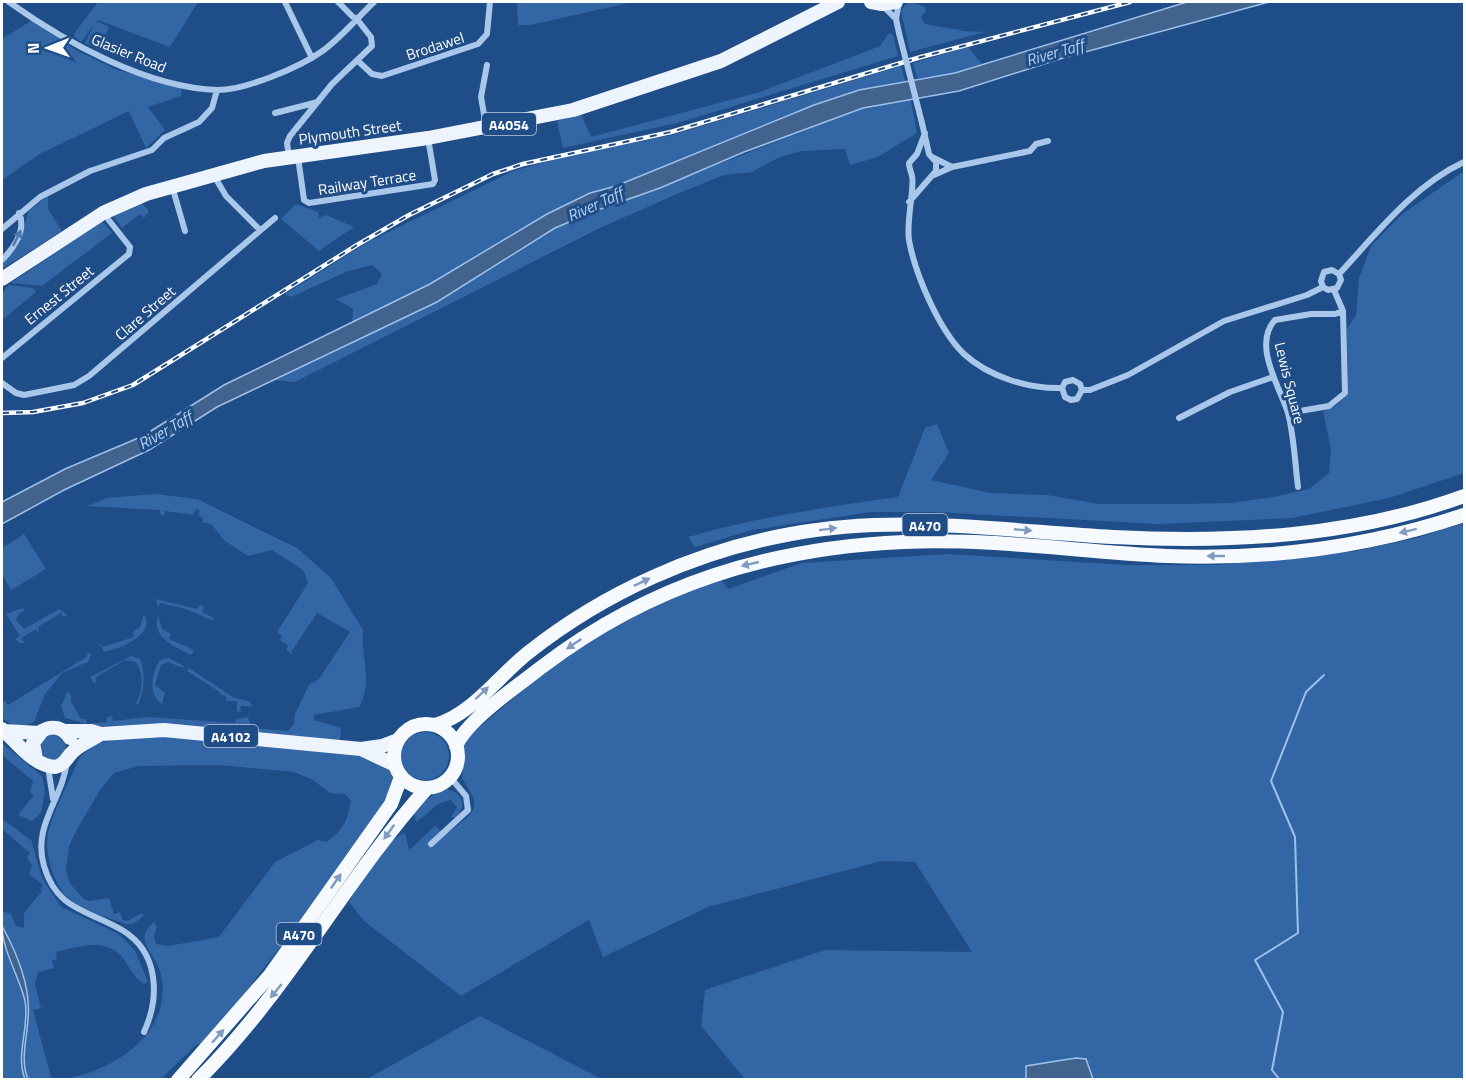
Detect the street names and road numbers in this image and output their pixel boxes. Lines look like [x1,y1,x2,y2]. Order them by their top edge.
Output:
street label: Brodawel [403,26,467,66]
street label: Glasier Road [88,28,170,78]
street label: Plymouth Street [297,113,403,151]
road number: A4054 [482,113,536,135]
street label: Railway Terrace [316,163,418,201]
street label: Ernest Street [19,259,99,330]
street label: Clare Street [110,280,181,346]
street label: Lewis Square [1269,340,1311,426]
road number: A470 [902,514,948,536]
road number: A4102 [204,725,258,747]
road number: A470 [276,923,322,945]

